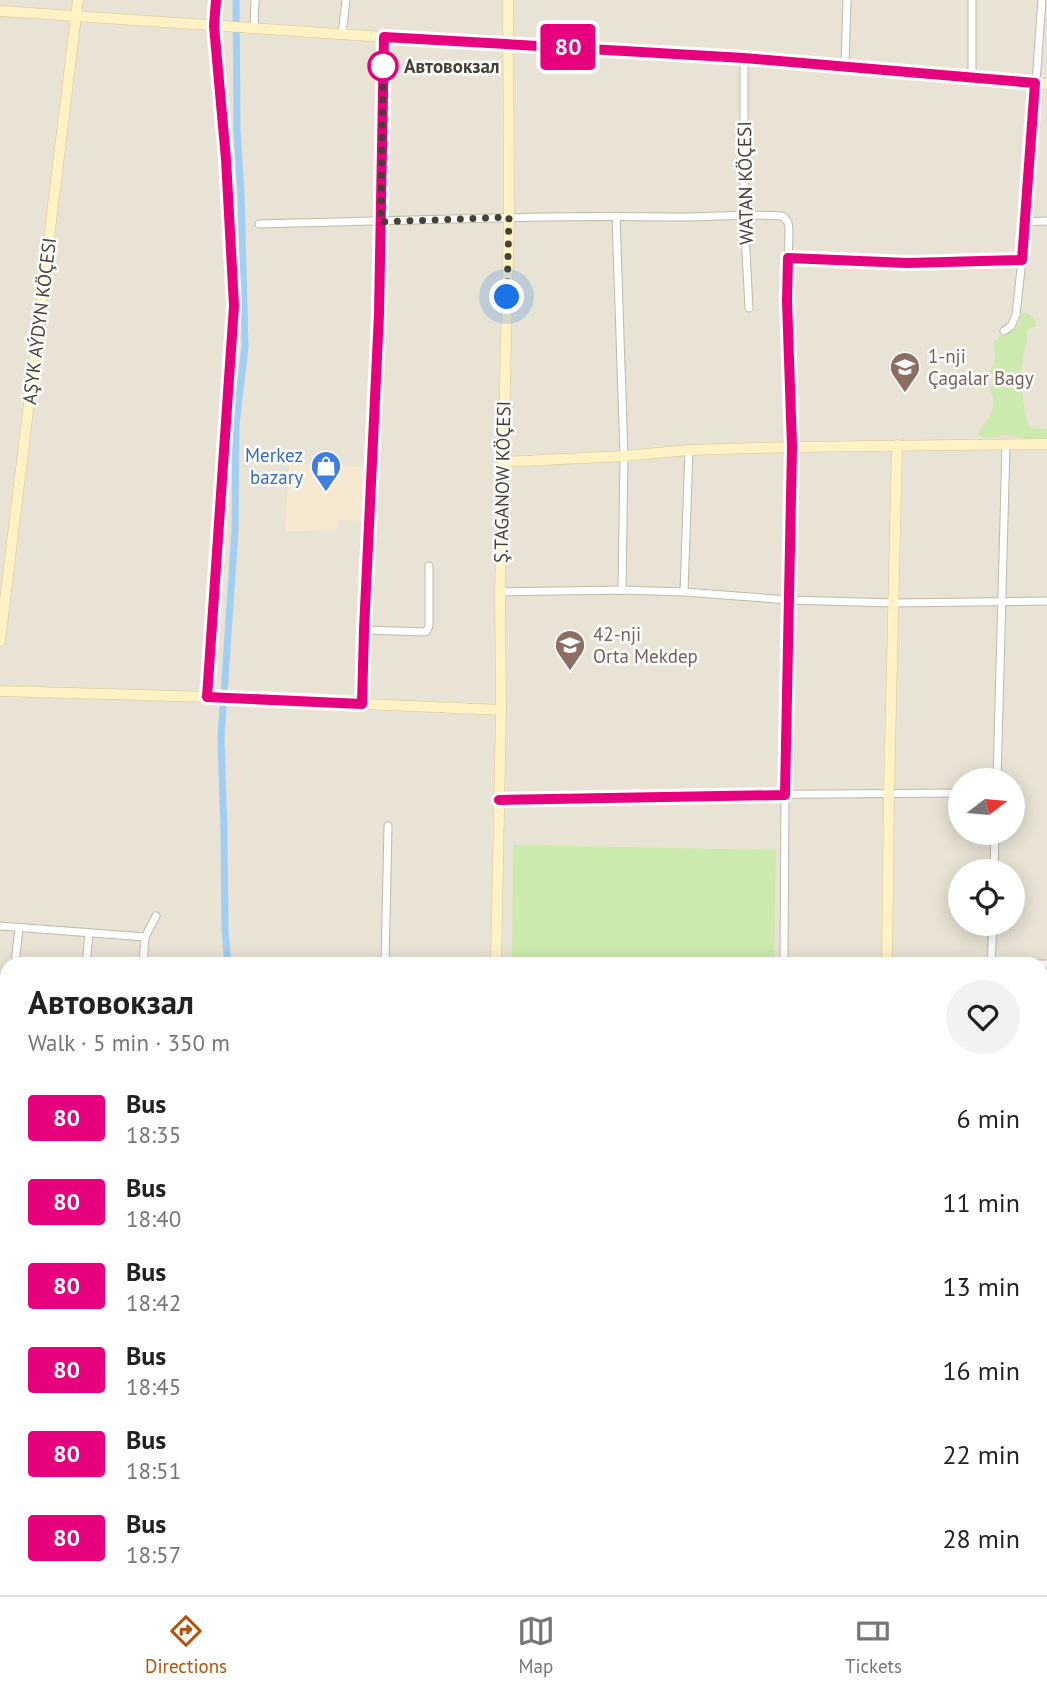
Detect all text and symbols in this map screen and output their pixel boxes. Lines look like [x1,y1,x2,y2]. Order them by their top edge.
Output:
line badge: 80 [536,24,600,70]
text: 80 [554,31,582,62]
marker: Автовокзал [368,51,398,81]
place label: Автовокзал [404,54,500,78]
street label: WATAN KÖÇESI [732,121,758,245]
street label: AŞYK AÝDYN KÖÇESI [17,236,61,406]
your location [489,279,524,314]
place label: 1-nji Çagalar Bagy [928,344,1034,390]
school or university icon: 1-nji Çagalar Bagy [888,350,922,394]
street label: Ş.TAGANOW KÖÇESI [489,401,515,563]
place label: Merkez bazary [245,443,303,489]
shop icon: Merkez bazary [309,449,343,493]
place label: 42-nji Orta Mekdep [593,622,698,668]
school or university icon: 42-nji Orta Mekdep [553,628,587,672]
north arrow [948,768,1026,845]
map controls [948,768,1025,936]
button: locate [948,859,1025,936]
text: Автовокзал [28,980,194,1023]
button: heart [946,980,1020,1054]
text: Walk · 5 min · 350 m [28,1028,230,1057]
text: Bus [126,1087,166,1120]
text: 80 [53,1102,80,1133]
text: 6 min [957,1102,1020,1135]
text: 18:35 [126,1120,181,1149]
text: Bus [126,1171,166,1204]
text: 80 [53,1186,80,1217]
text: 11 min [942,1186,1020,1219]
text: 18:40 [126,1204,181,1233]
text: Bus [126,1255,166,1288]
text: 80 [53,1270,80,1301]
text: 13 min [942,1270,1020,1303]
text: 18:42 [126,1288,181,1317]
text: Bus [126,1339,166,1372]
text: 80 [53,1354,80,1385]
text: 16 min [942,1354,1020,1387]
text: 18:45 [126,1372,181,1401]
text: Bus [126,1423,166,1456]
text: 80 [53,1438,80,1469]
text: 22 min [942,1438,1020,1471]
text: 18:51 [126,1456,181,1485]
text: Bus [126,1507,166,1540]
text: 80 [53,1522,80,1553]
text: 28 min [942,1522,1020,1555]
text: 18:57 [126,1540,181,1569]
tab: Directions [145,1612,227,1678]
tab: Map [517,1612,555,1678]
tab: Tickets [845,1612,902,1678]

